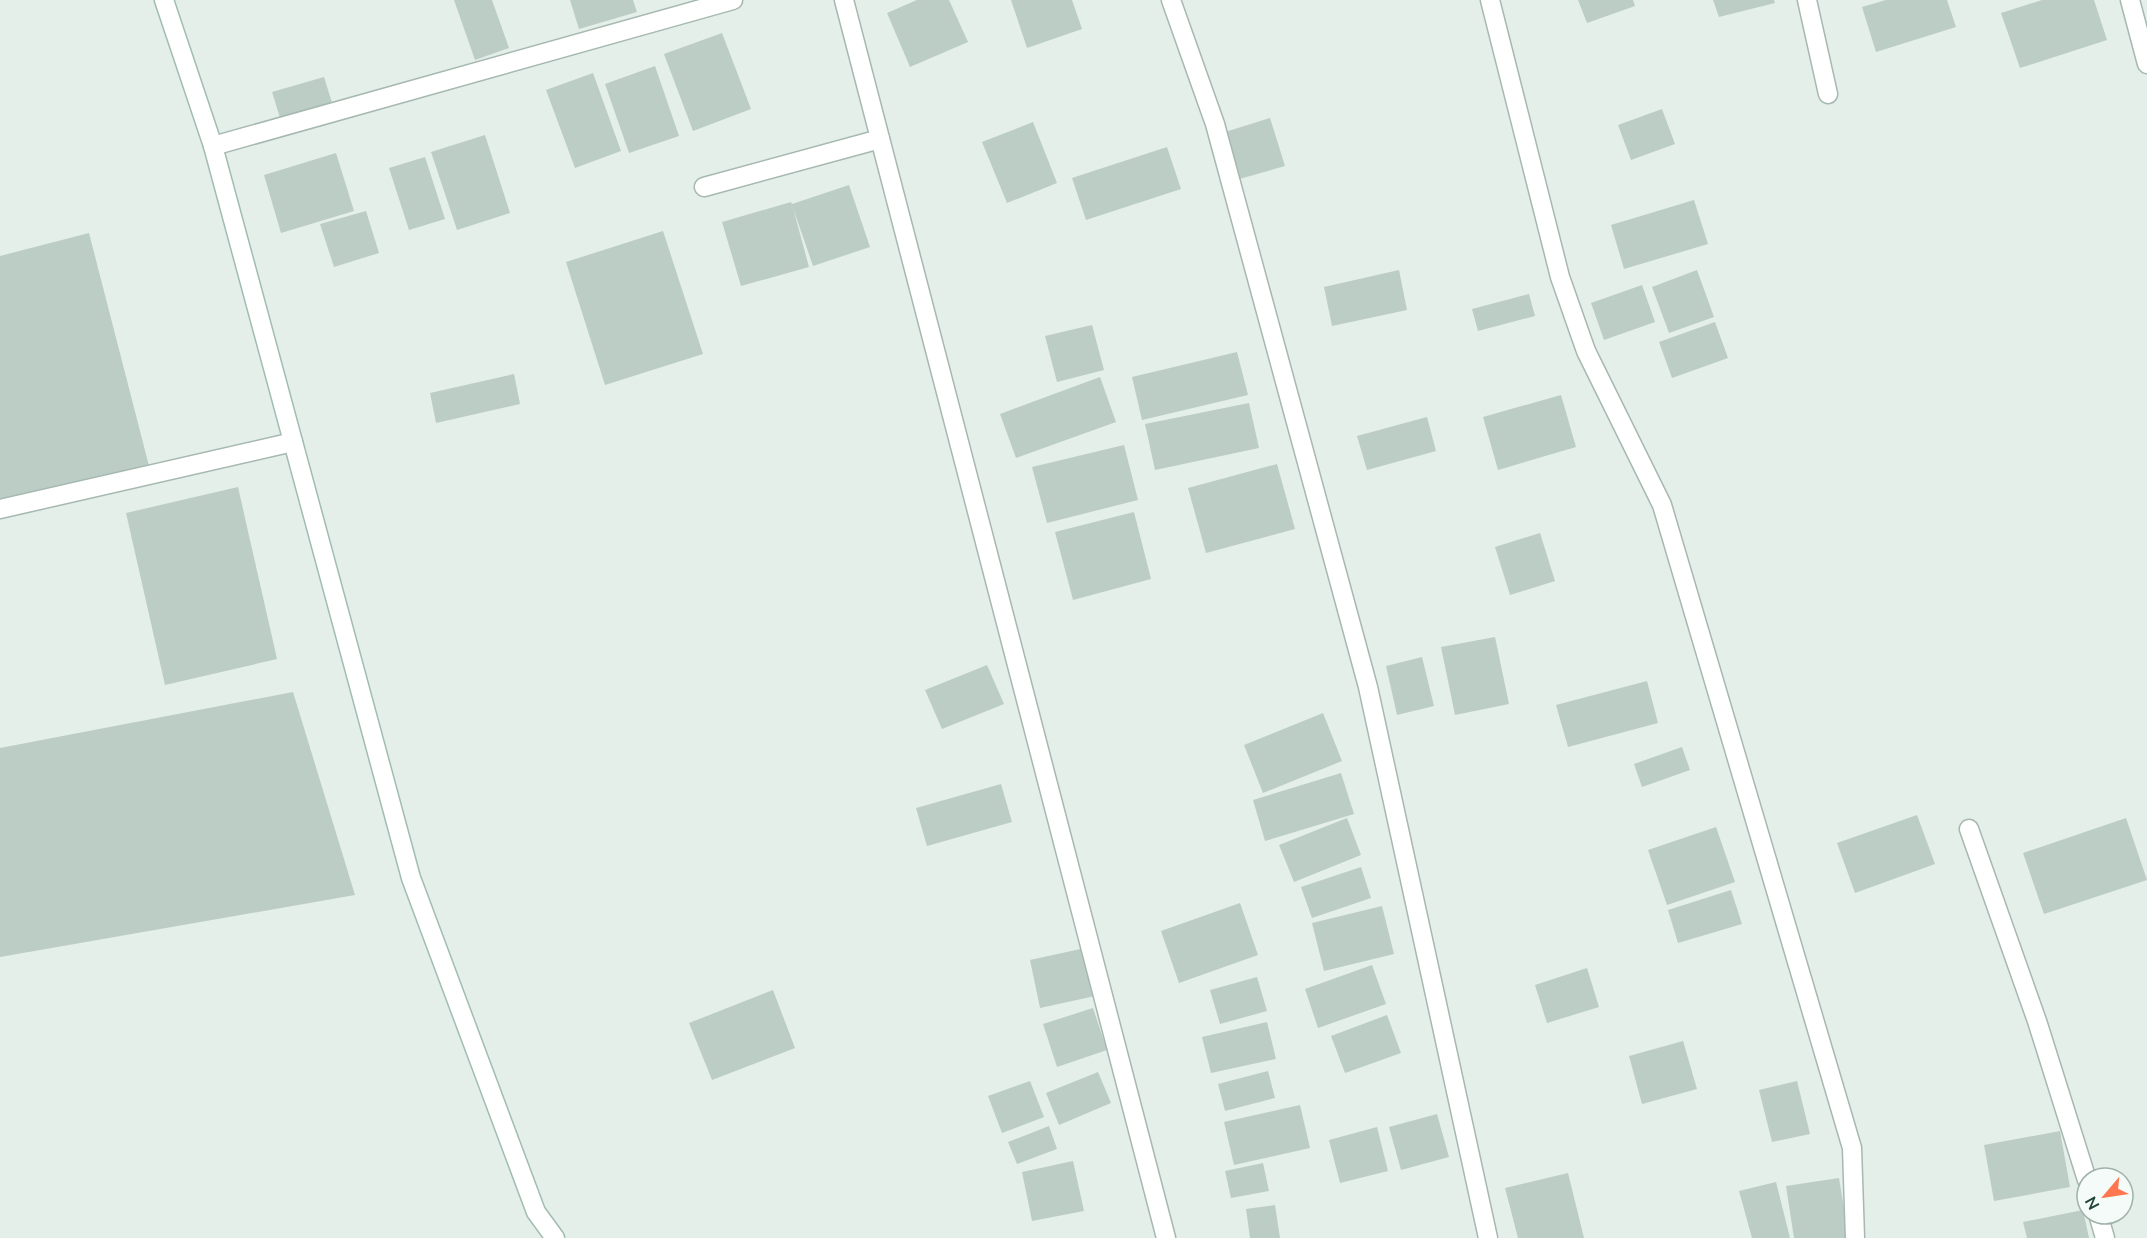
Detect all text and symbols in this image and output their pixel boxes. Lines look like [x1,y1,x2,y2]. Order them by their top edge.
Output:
north arrow [2075,1166,2135,1226]
text: N [2080,1193,2104,1213]

